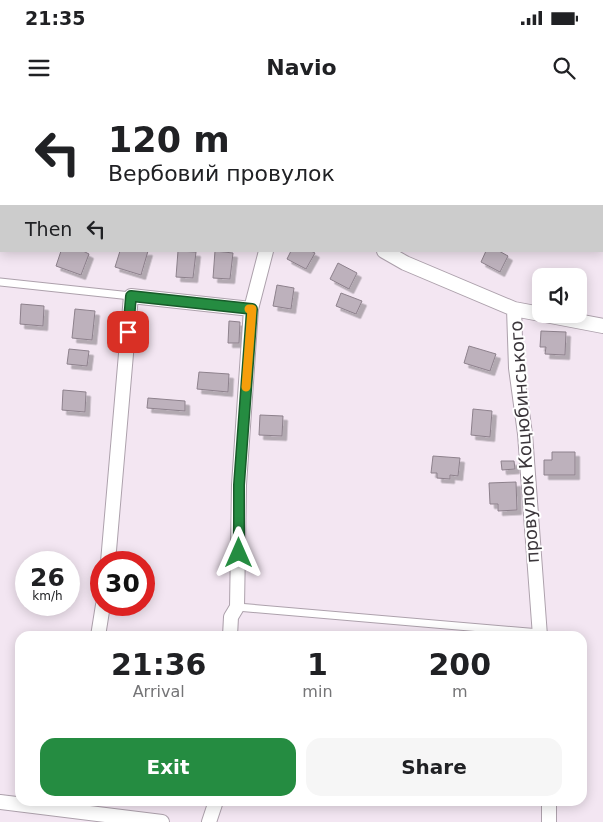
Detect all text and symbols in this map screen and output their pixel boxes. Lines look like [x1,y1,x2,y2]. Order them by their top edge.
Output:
text: 21:35 [25,7,85,29]
icon: menu [25,54,53,82]
icon: search [550,54,578,82]
text: Navio [266,55,337,80]
icon: left [25,120,90,185]
text: 120 m [108,120,230,160]
text: Вербовий провулок [108,161,335,186]
icon: left [82,215,110,243]
text: Then [25,218,72,240]
map controls [532,268,587,323]
button: sound [532,268,587,323]
pin [107,311,149,353]
icon: arrive [114,318,142,346]
street label: провулок Коцюбинського [505,320,543,564]
position arrow [212,526,264,578]
speed limit sign: 30 [90,551,155,616]
text: 26 [30,563,65,592]
text: km/h [32,589,63,603]
text: 21:36 [111,647,206,682]
text: 1 [307,647,328,682]
text: 200 [428,647,491,682]
text: Arrival [133,682,185,701]
text: min [302,682,333,701]
text: m [452,682,468,701]
button: Exit [40,738,296,796]
button: Share [306,738,562,796]

